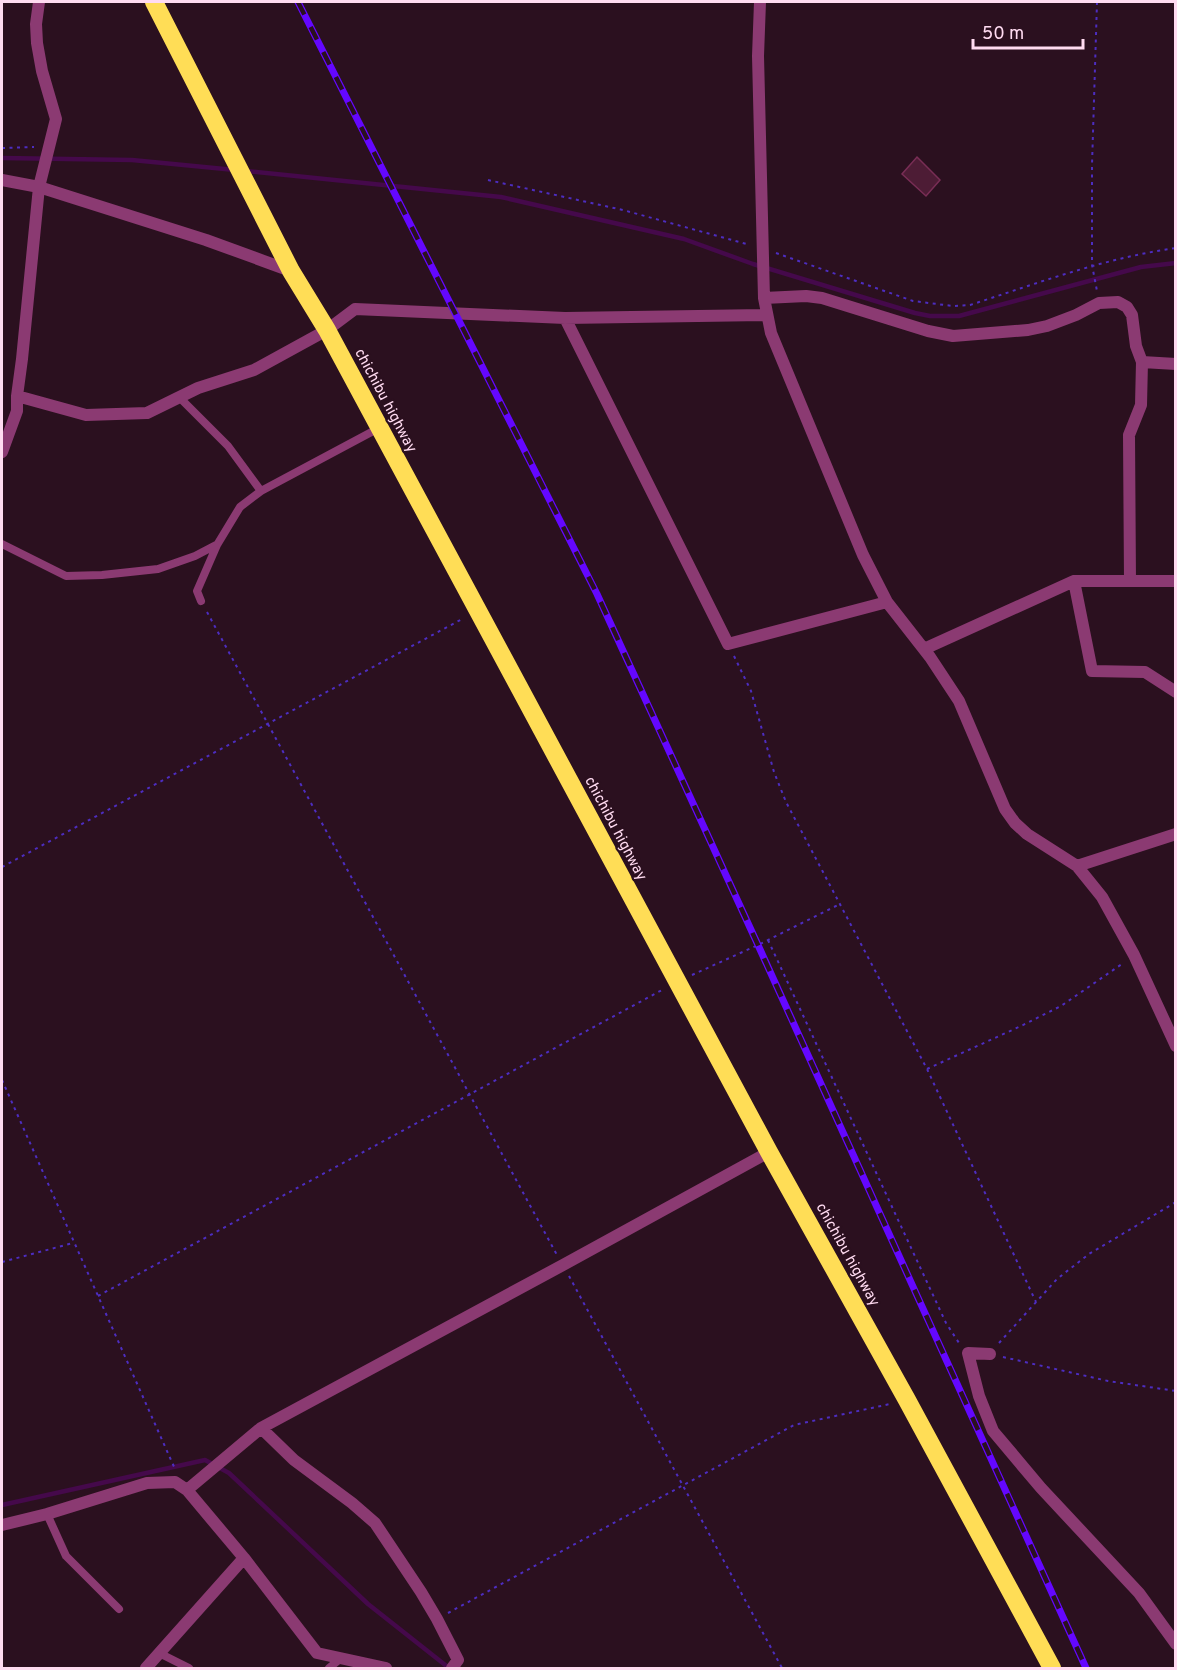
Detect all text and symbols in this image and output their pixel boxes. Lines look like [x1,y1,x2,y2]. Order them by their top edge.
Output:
scale bar [973,12,1082,50]
text: 50 m [982,23,1024,46]
street label: chichibu highway [350,346,420,456]
street label: chichibu highway [580,774,650,884]
street label: chichibu highway [811,1200,883,1310]

